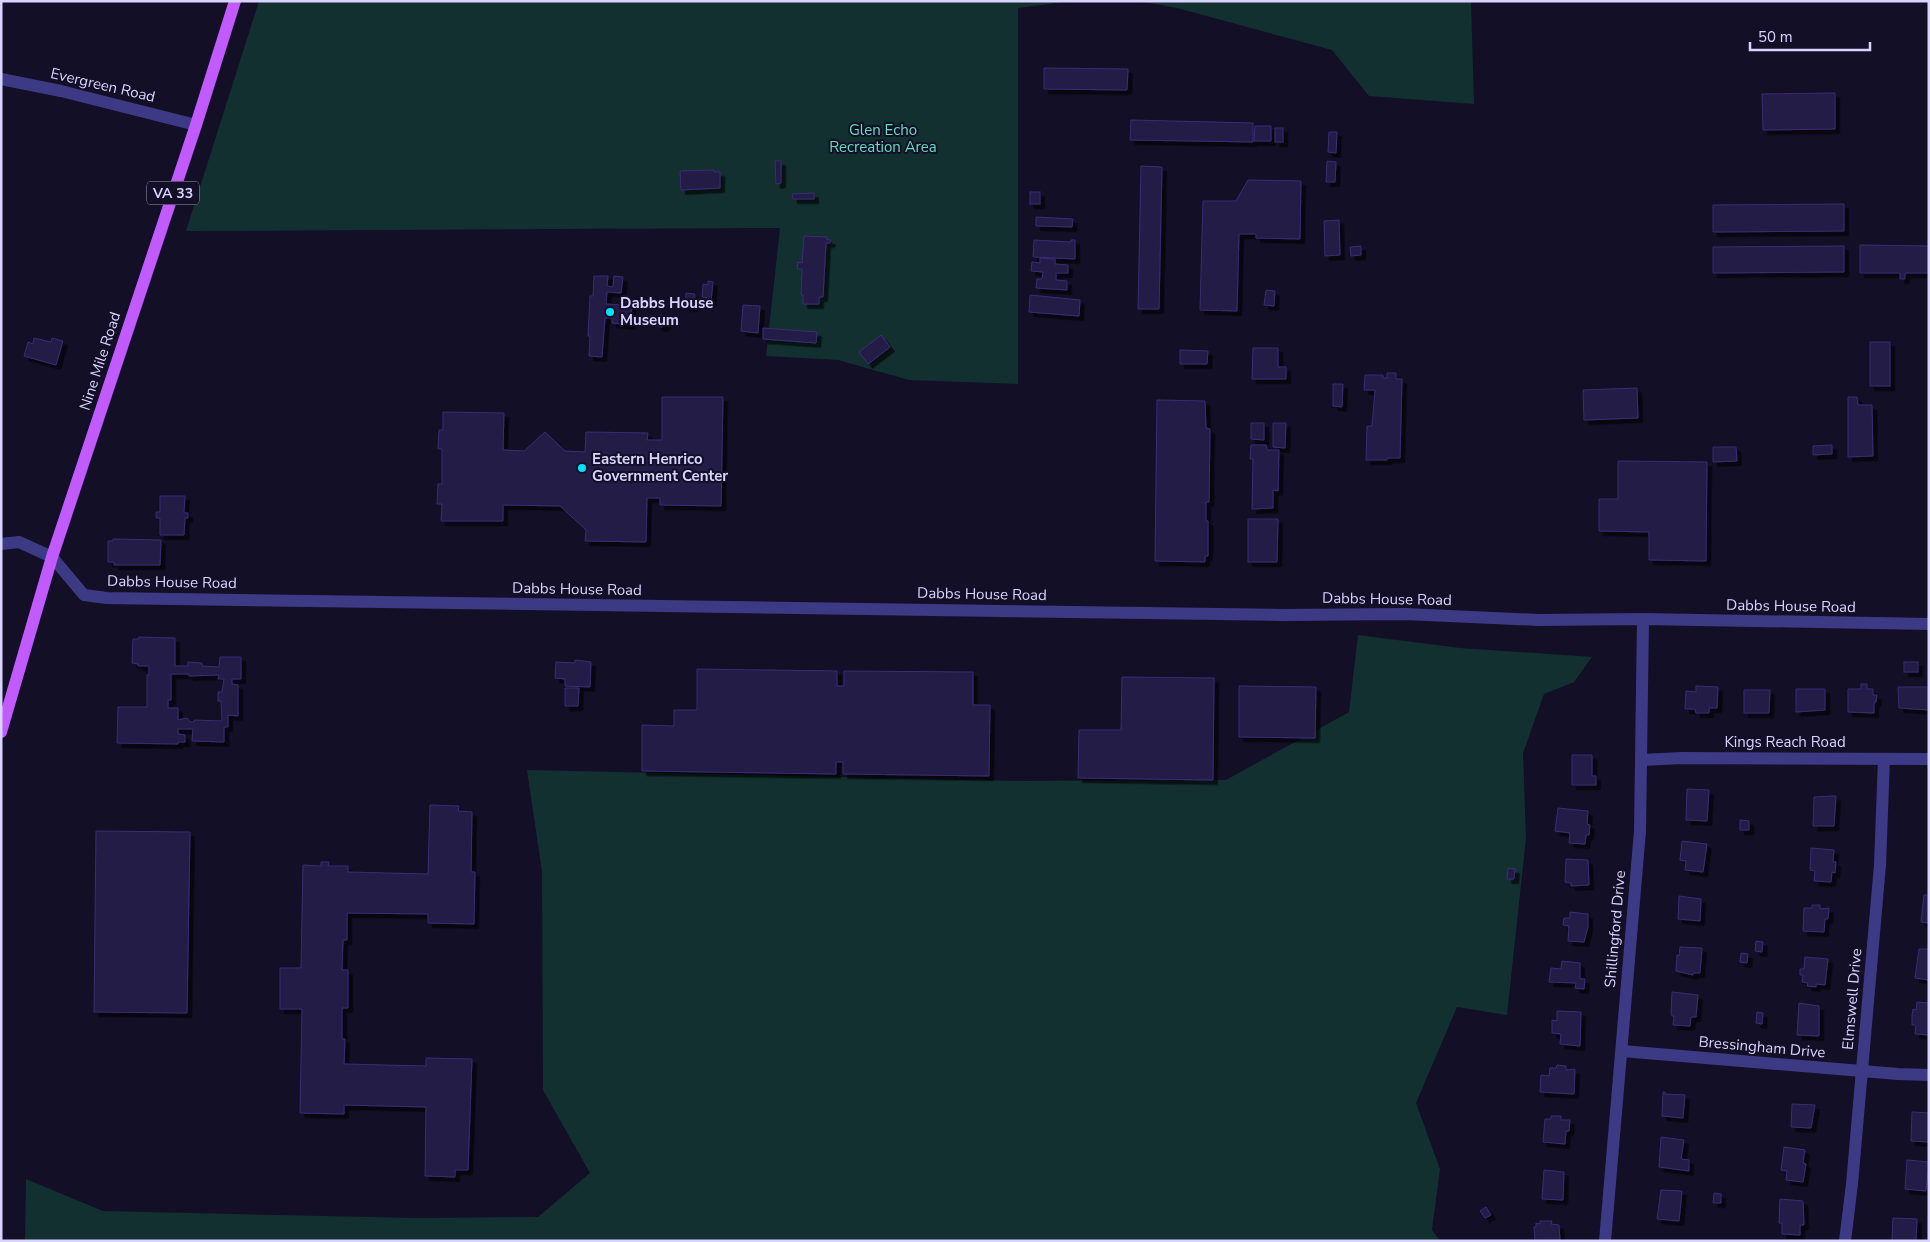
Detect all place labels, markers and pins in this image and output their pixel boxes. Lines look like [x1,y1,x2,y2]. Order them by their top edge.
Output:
place label: Dabbs House Museum [620,293,713,330]
marker: Dabbs House Museum [604,306,616,318]
place label: Eastern Henrico Government Center [592,449,728,486]
marker: Eastern Henrico Government Center [576,462,588,474]

